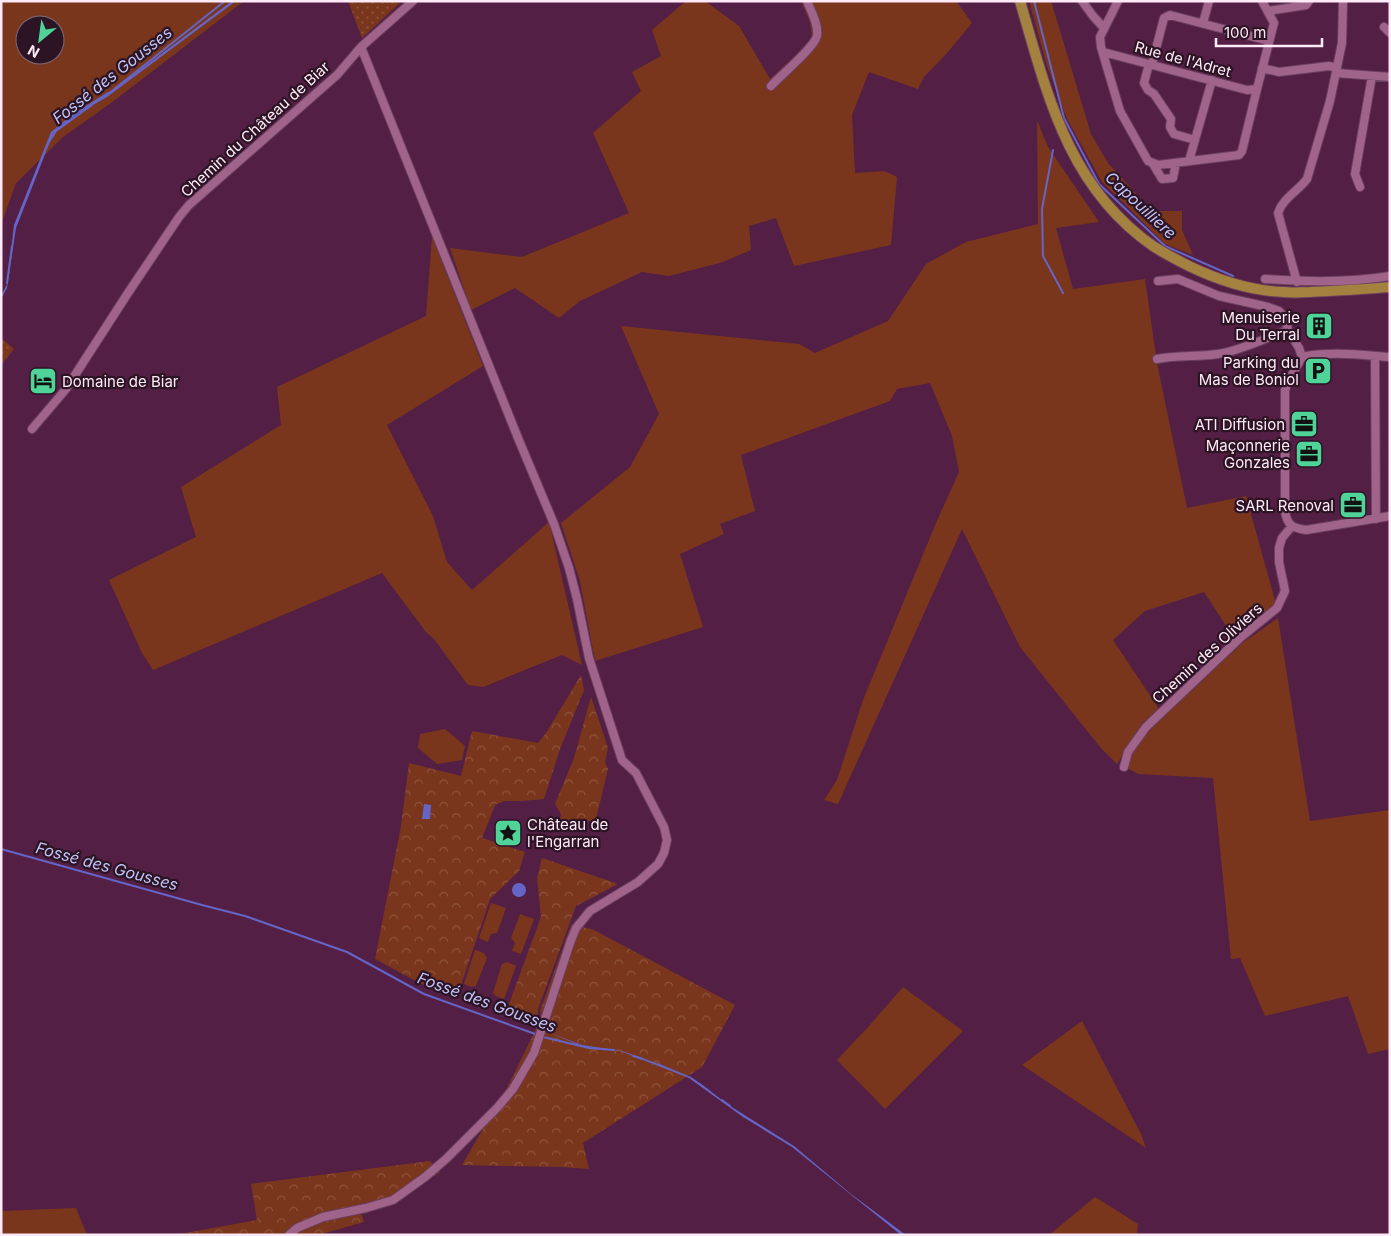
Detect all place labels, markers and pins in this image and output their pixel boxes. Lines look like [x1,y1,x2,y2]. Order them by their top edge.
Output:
place label: Menuiserie Du Terral [1221,308,1300,344]
building icon: Menuiserie Du Terral [1304,311,1334,341]
place label: Parking du Mas de Boniol [1199,353,1299,389]
parking icon: Parking du Mas de Boniol [1303,356,1333,386]
hotel icon: Domaine de Biar [28,366,58,396]
place label: Domaine de Biar [62,372,179,391]
office icon: ATI Diffusion [1289,409,1319,439]
place label: ATI Diffusion [1195,415,1285,434]
place label: Maçonnerie Gonzales [1206,436,1290,472]
office icon: Maçonnerie Gonzales [1294,439,1324,469]
office icon: SARL Renoval [1338,490,1368,520]
place label: SARL Renoval [1236,496,1334,515]
place label: Château de l'Engarran [527,815,608,851]
place icon: Château de l'Engarran [493,818,523,848]

